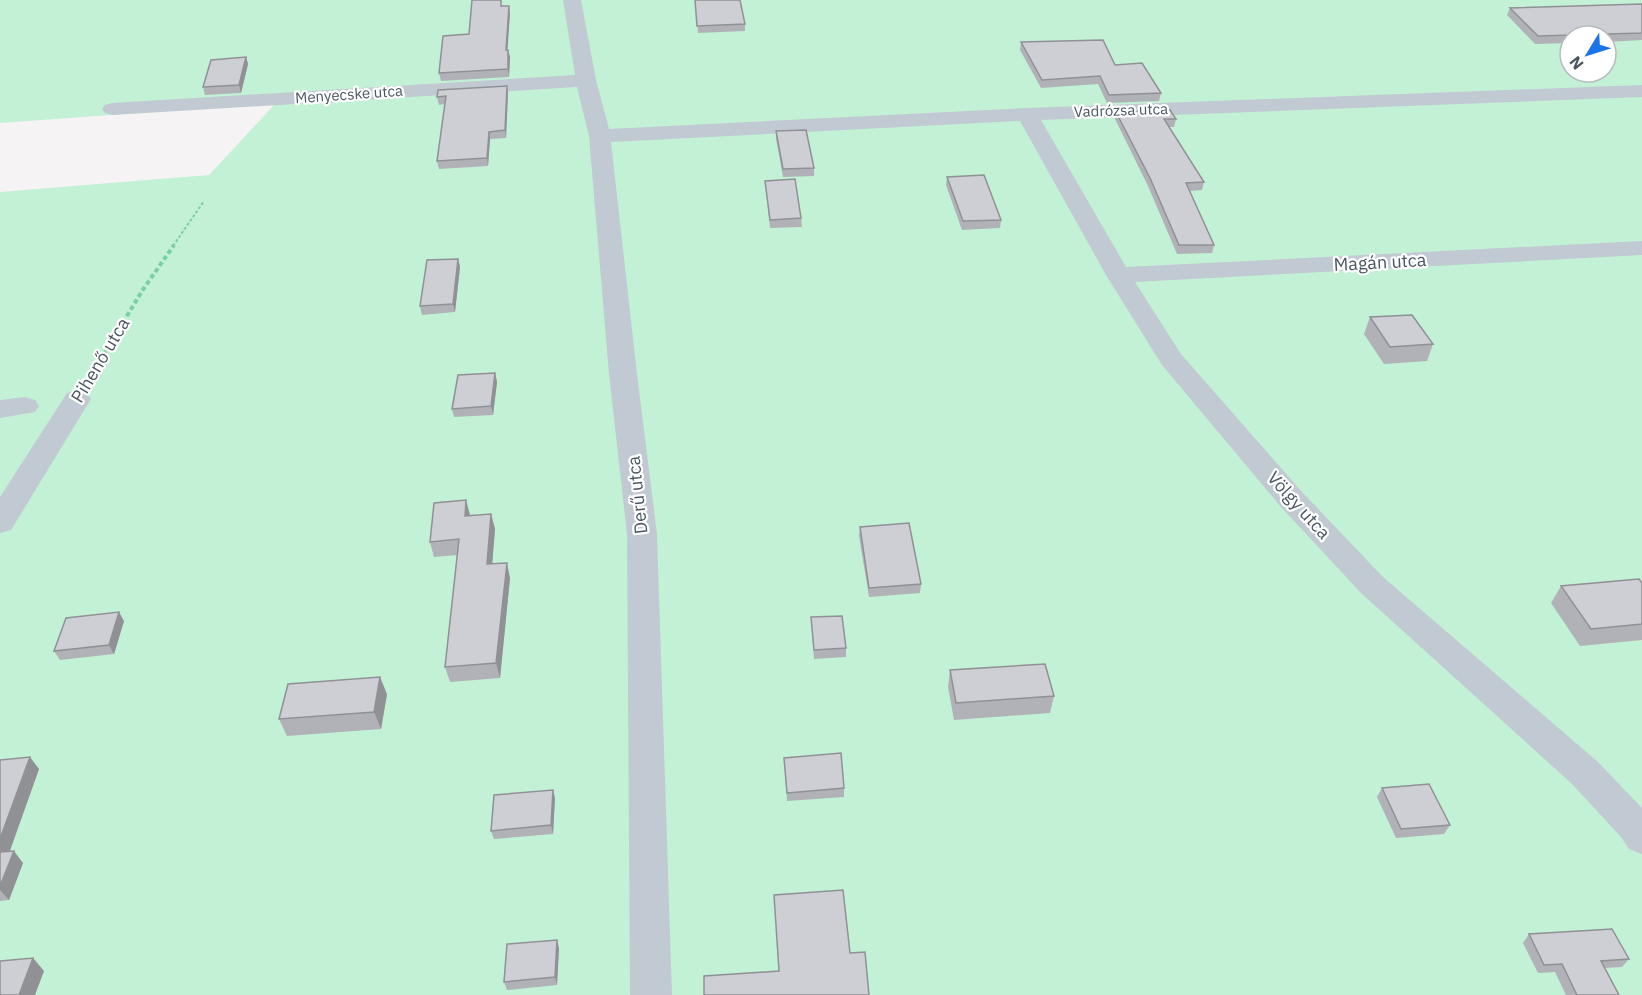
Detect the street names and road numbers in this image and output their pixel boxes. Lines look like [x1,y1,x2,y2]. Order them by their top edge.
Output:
street label: Menyecske utca [294,81,404,107]
street label: Vadrózsa utca [1074,99,1168,121]
street label: Magán utca [1333,248,1427,276]
street label: Pihenő utca [66,313,135,407]
street label: Derű utca [621,455,653,535]
street label: Völgy utca [1263,466,1336,544]

